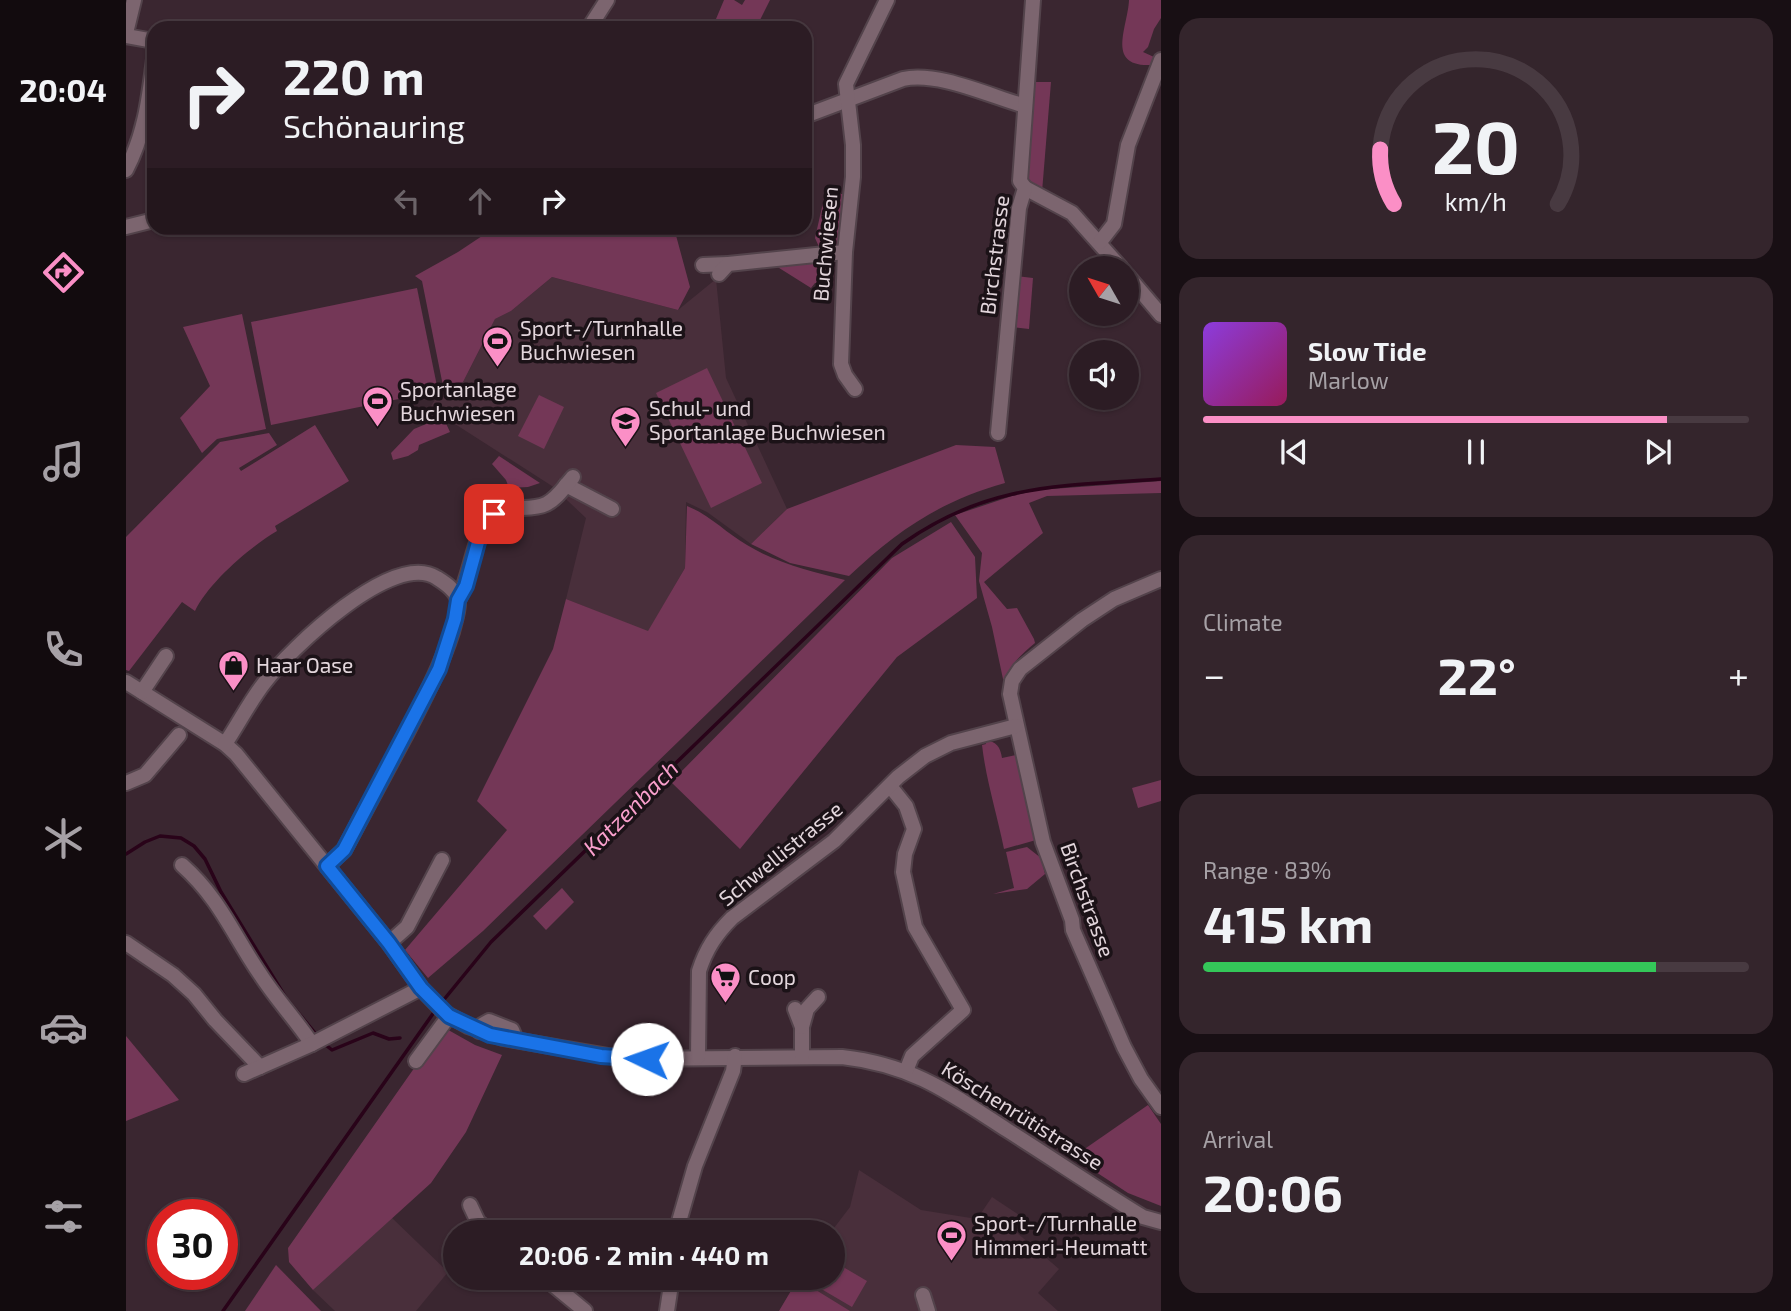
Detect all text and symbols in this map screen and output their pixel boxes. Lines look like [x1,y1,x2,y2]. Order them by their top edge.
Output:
text: 220 m [283,46,425,105]
icon: right [168,49,259,140]
text: 20:04 [19,70,107,108]
text: 20 [1432,102,1520,190]
text: Schönauring [283,106,465,144]
icon: left [388,182,426,220]
icon: ahead [461,182,499,220]
icon: right [534,182,572,220]
street label: Buchwiesen [807,185,842,302]
text: km/h [1445,186,1507,216]
street label: Birchstrasse [974,194,1013,316]
icon: directions [39,248,88,297]
north arrow [1069,256,1139,326]
map controls [1069,256,1139,410]
place label: Sport-/Turnhalle Buchwiesen [520,315,683,364]
sports icon: Sport-/Turnhalle Buchwiesen [480,324,514,368]
text: Slow Tide [1308,335,1427,366]
button: sound [1069,340,1139,410]
text: Marlow [1308,366,1389,394]
place label: Sportanlage Buchwiesen [400,376,517,425]
sports icon: Sportanlage Buchwiesen [360,385,394,429]
place label: Schul- und Sportanlage Buchwiesen [649,395,886,444]
school or university icon: Schul- und Sportanlage Buchwiesen [609,404,643,448]
icon: previous [1275,433,1313,471]
icon: pause [1457,433,1495,471]
icon: next [1639,433,1677,471]
icon: music [39,437,88,486]
pin [464,484,524,544]
icon: arrive [475,495,513,533]
text: Climate [1203,608,1283,636]
icon: phone [39,625,88,674]
text: 22° [1437,643,1516,705]
shop icon: Haar Oase [216,649,250,693]
text: − [1203,651,1225,697]
text: + [1728,651,1749,697]
place label: Haar Oase [256,652,353,677]
water label: Katzenbach [577,754,684,861]
street label: Schwellistrasse [713,795,847,910]
icon: climate [39,814,88,863]
street label: Birchstrasse [1056,839,1121,960]
text: Range · 83% [1203,856,1331,884]
text: 415 km [1203,891,1373,953]
supermarket icon: Coop [708,961,742,1005]
place label: Coop [748,964,796,989]
icon: car [39,1003,88,1052]
position arrow [610,1022,684,1096]
street label: Köschenrütistrasse [938,1055,1108,1174]
text: Arrival [1203,1125,1273,1153]
text: 20:06 [1203,1160,1343,1222]
icon: filters [39,1192,88,1241]
speed limit sign: 30 [147,1199,238,1290]
place label: Sport-/Turnhalle Himmeri-Heumatt [974,1210,1148,1259]
sports icon: Sport-/Turnhalle Himmeri-Heumatt [934,1219,968,1263]
text: 20:06 · 2 min · 440 m [519,1239,769,1270]

